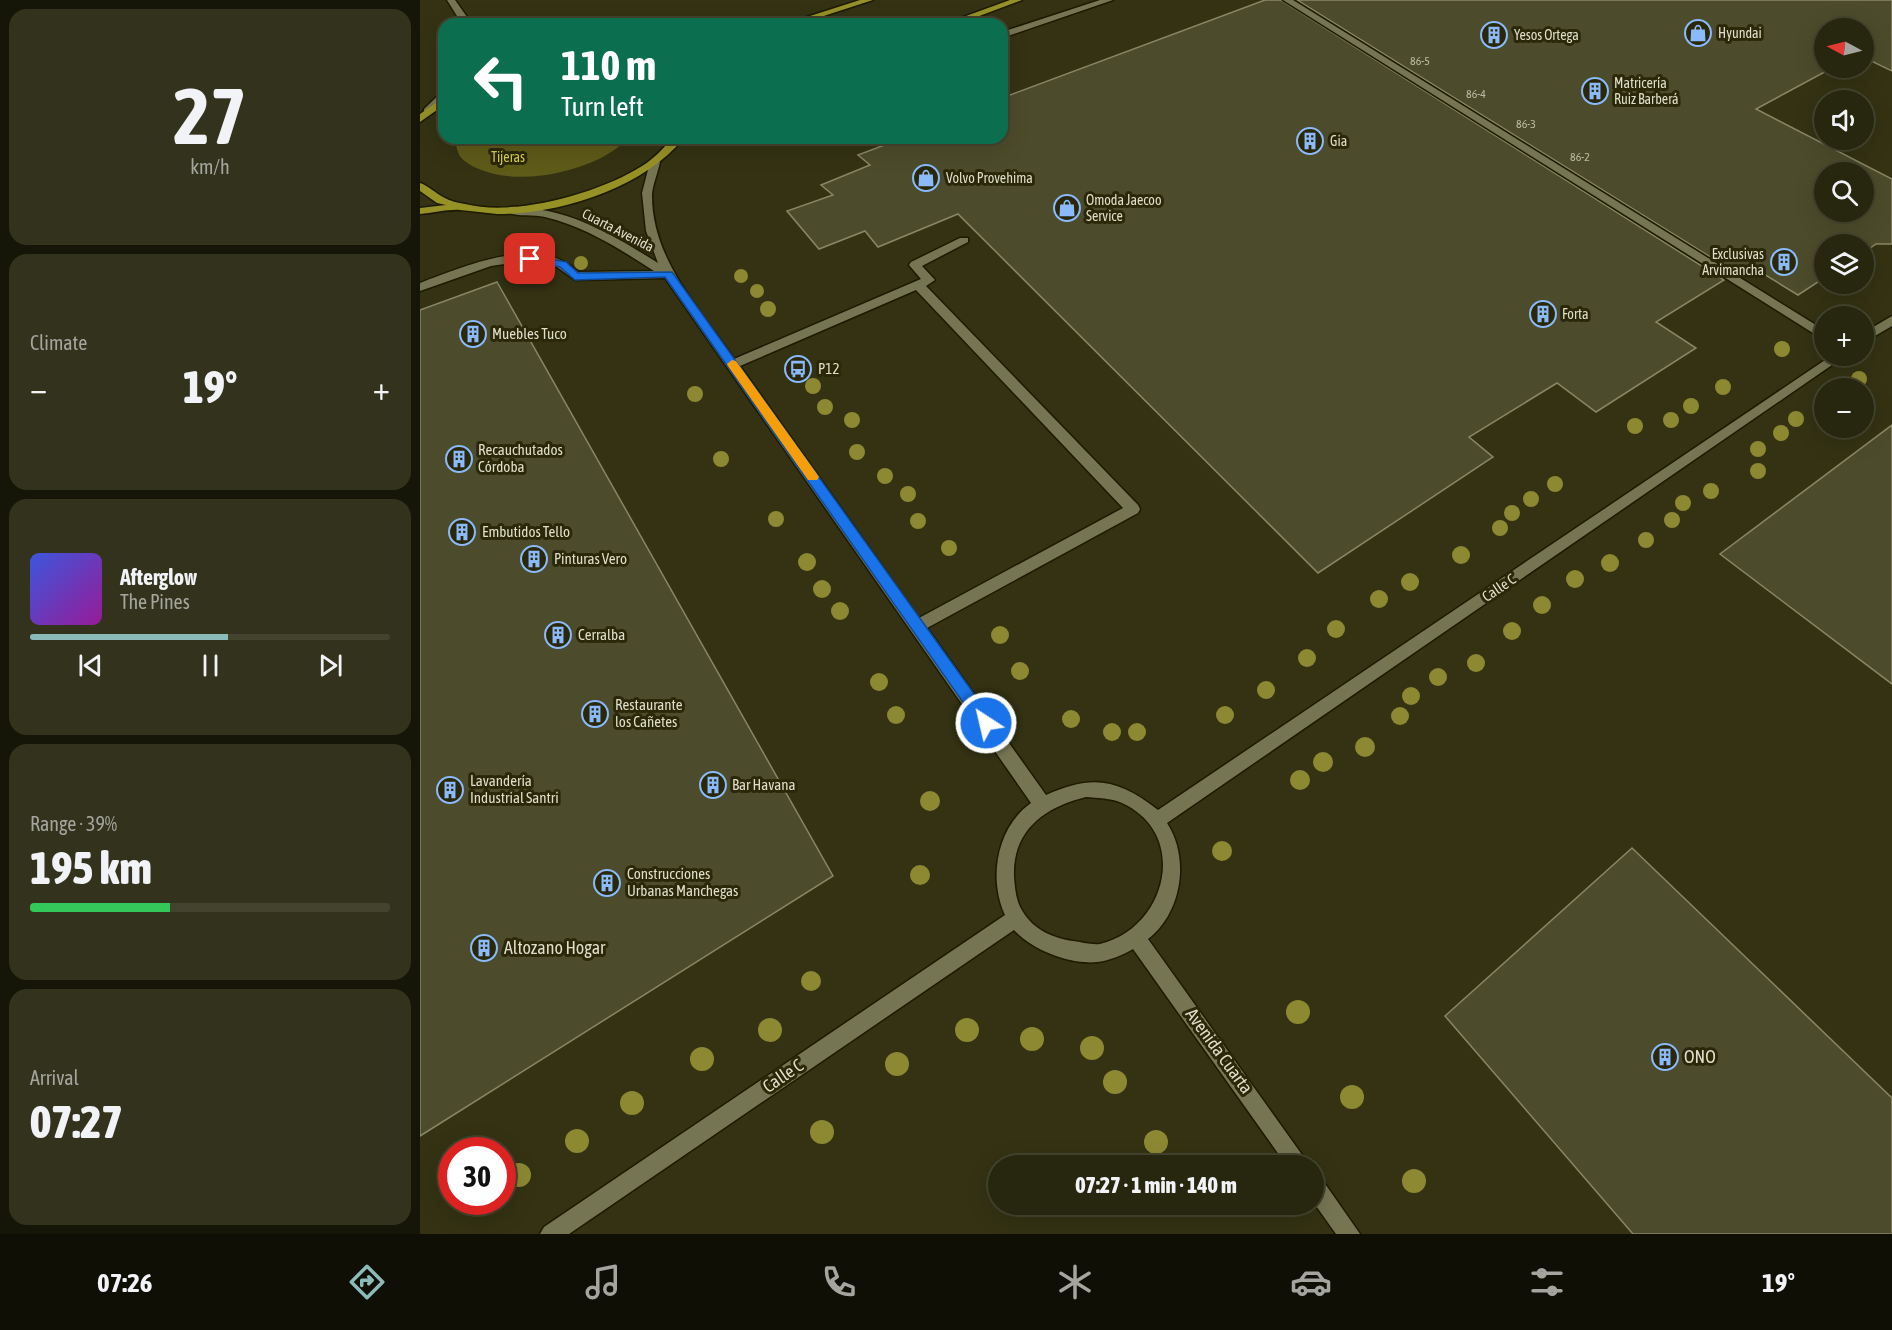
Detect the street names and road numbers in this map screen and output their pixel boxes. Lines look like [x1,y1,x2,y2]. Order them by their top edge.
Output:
street label: Cuarta Avenida [580,205,656,255]
street label: Calle C [1479,570,1519,605]
street label: Avenida Cuarta [1181,1004,1257,1097]
street label: Calle C [758,1054,807,1097]

